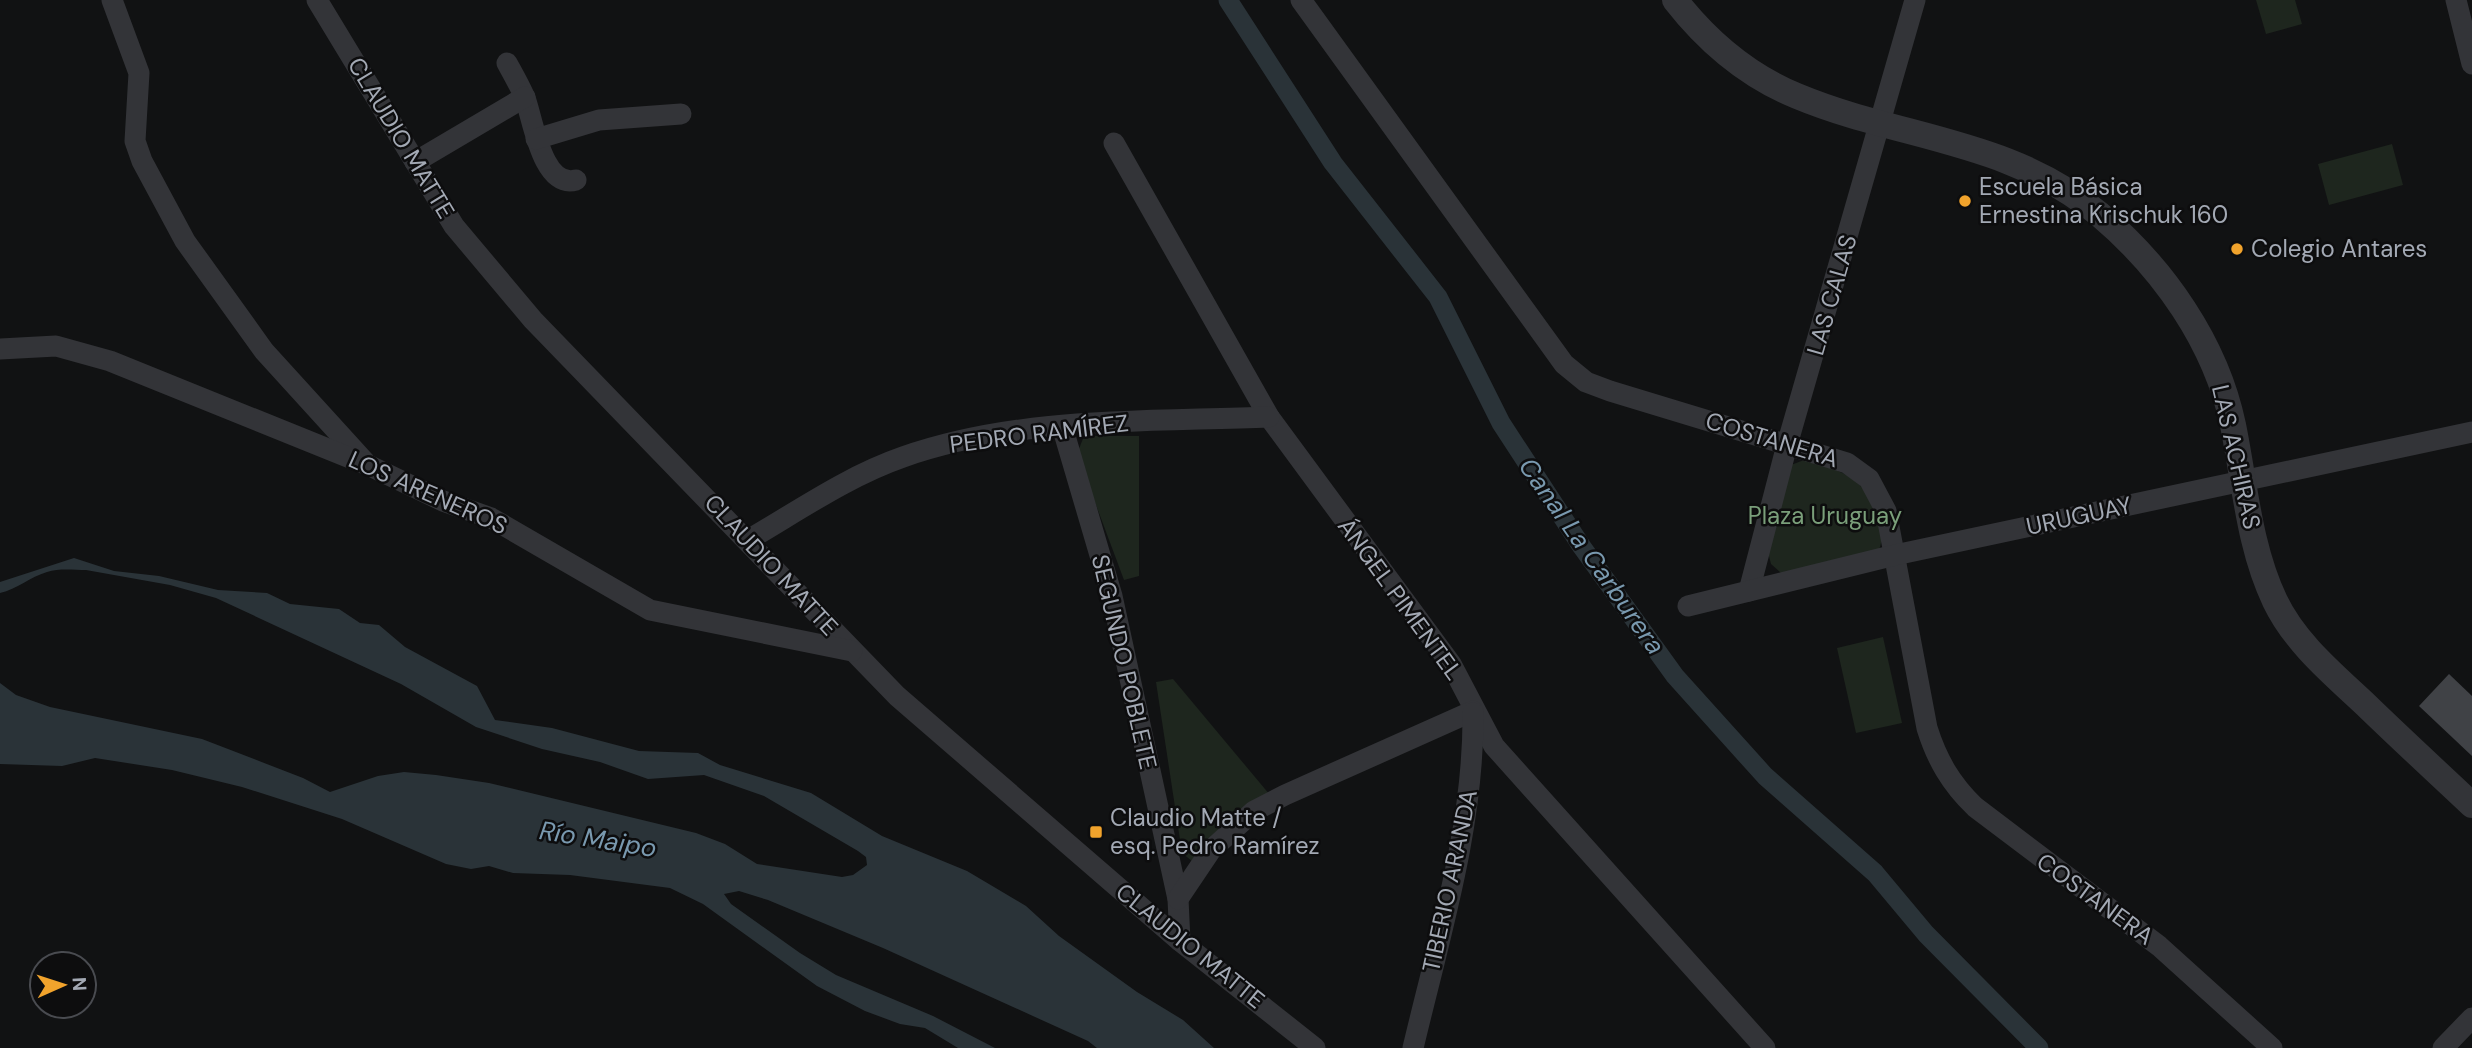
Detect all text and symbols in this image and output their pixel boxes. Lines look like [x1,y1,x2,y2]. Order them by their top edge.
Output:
street label: CLAUDIO MATTE [341,52,462,224]
place label: Escuela Básica Ernestina Krischuk 160 [1979,171,2228,230]
marker: Escuela Básica Ernestina Krischuk 160 [1957,193,1973,209]
street label: LAS CALAS [1800,231,1864,359]
place label: Colegio Antares [2251,233,2427,264]
marker: Colegio Antares [2229,241,2245,257]
street label: LAS ACHIRAS [2205,382,2268,532]
street label: COSTANERA [1702,405,1842,474]
street label: PEDRO RAMÍREZ [948,407,1130,460]
street label: LOS ARENEROS [344,444,512,541]
water label: Canal La Carburera [1511,451,1673,661]
street label: CLAUDIO MATTE [698,487,845,642]
street label: URUGUAY [2023,489,2135,542]
park label: Plaza Uruguay [1748,500,1902,531]
street label: ÁNGEL PIMENTEL [1331,512,1470,686]
street label: SEGUNDO POBLETE [1085,551,1164,772]
street label: TIBERIO ARANDA [1415,787,1484,975]
place label: Claudio Matte / esq. Pedro Ramírez [1110,802,1320,861]
water label: Río Maipo [537,813,659,865]
marker: Claudio Matte / esq. Pedro Ramírez [1088,824,1104,840]
street label: COSTANERA [2031,846,2160,951]
street label: CLAUDIO MATTE [1110,876,1271,1015]
north arrow [28,950,98,1020]
text: N [67,977,92,992]

